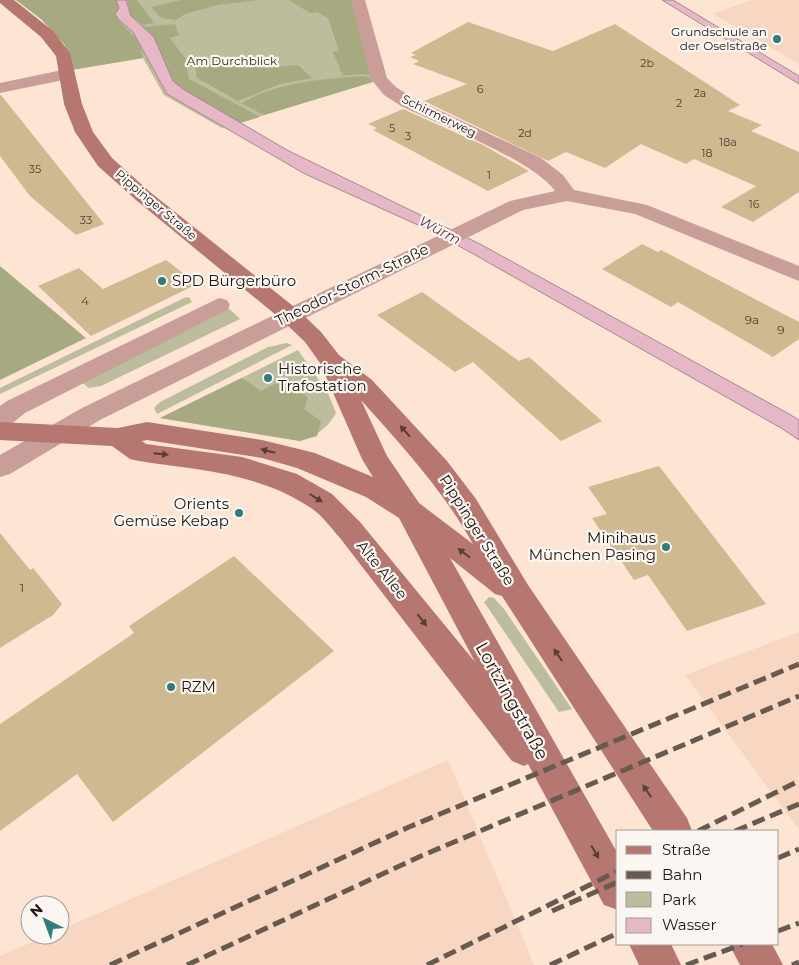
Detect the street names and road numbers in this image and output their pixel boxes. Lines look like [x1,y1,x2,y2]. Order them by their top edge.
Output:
street label: Schirmerweg [400,91,479,140]
street label: Pippinger Straße [113,166,200,243]
street label: Theodor-Storm-Straße [272,239,432,330]
street label: Pippinger Straße [436,471,519,589]
street label: Alte Allee [353,536,412,603]
street label: Lortzingstraße [471,638,553,764]

